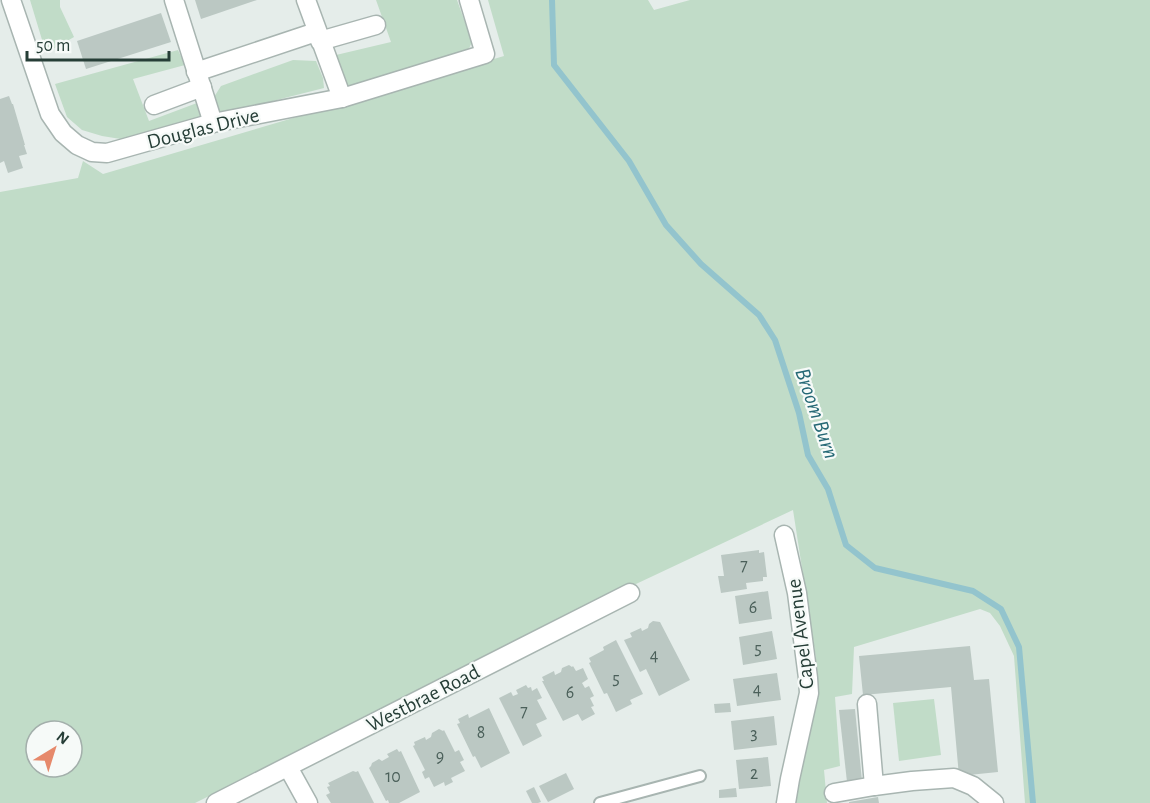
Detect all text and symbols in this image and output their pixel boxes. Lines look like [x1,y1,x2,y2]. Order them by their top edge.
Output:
scale bar [27,24,170,62]
text: 50 m [36,37,70,55]
street label: Douglas Drive [145,104,261,153]
water label: Broom Burn [791,365,843,461]
house number: 7 [740,557,748,575]
street label: Capel Avenue [783,578,818,690]
house number: 6 [749,599,757,617]
house number: 5 [754,640,762,658]
house number: 4 [650,647,659,665]
street label: Westbrae Road [363,661,483,736]
house number: 5 [612,670,620,688]
house number: 4 [753,681,762,699]
house number: 6 [566,684,574,702]
house number: 7 [520,703,528,721]
north arrow [24,719,84,779]
house number: 8 [477,724,485,742]
house number: 3 [750,725,758,743]
text: N [53,728,72,748]
house number: 9 [436,748,444,766]
house number: 2 [750,765,758,783]
house number: 10 [385,768,401,786]

